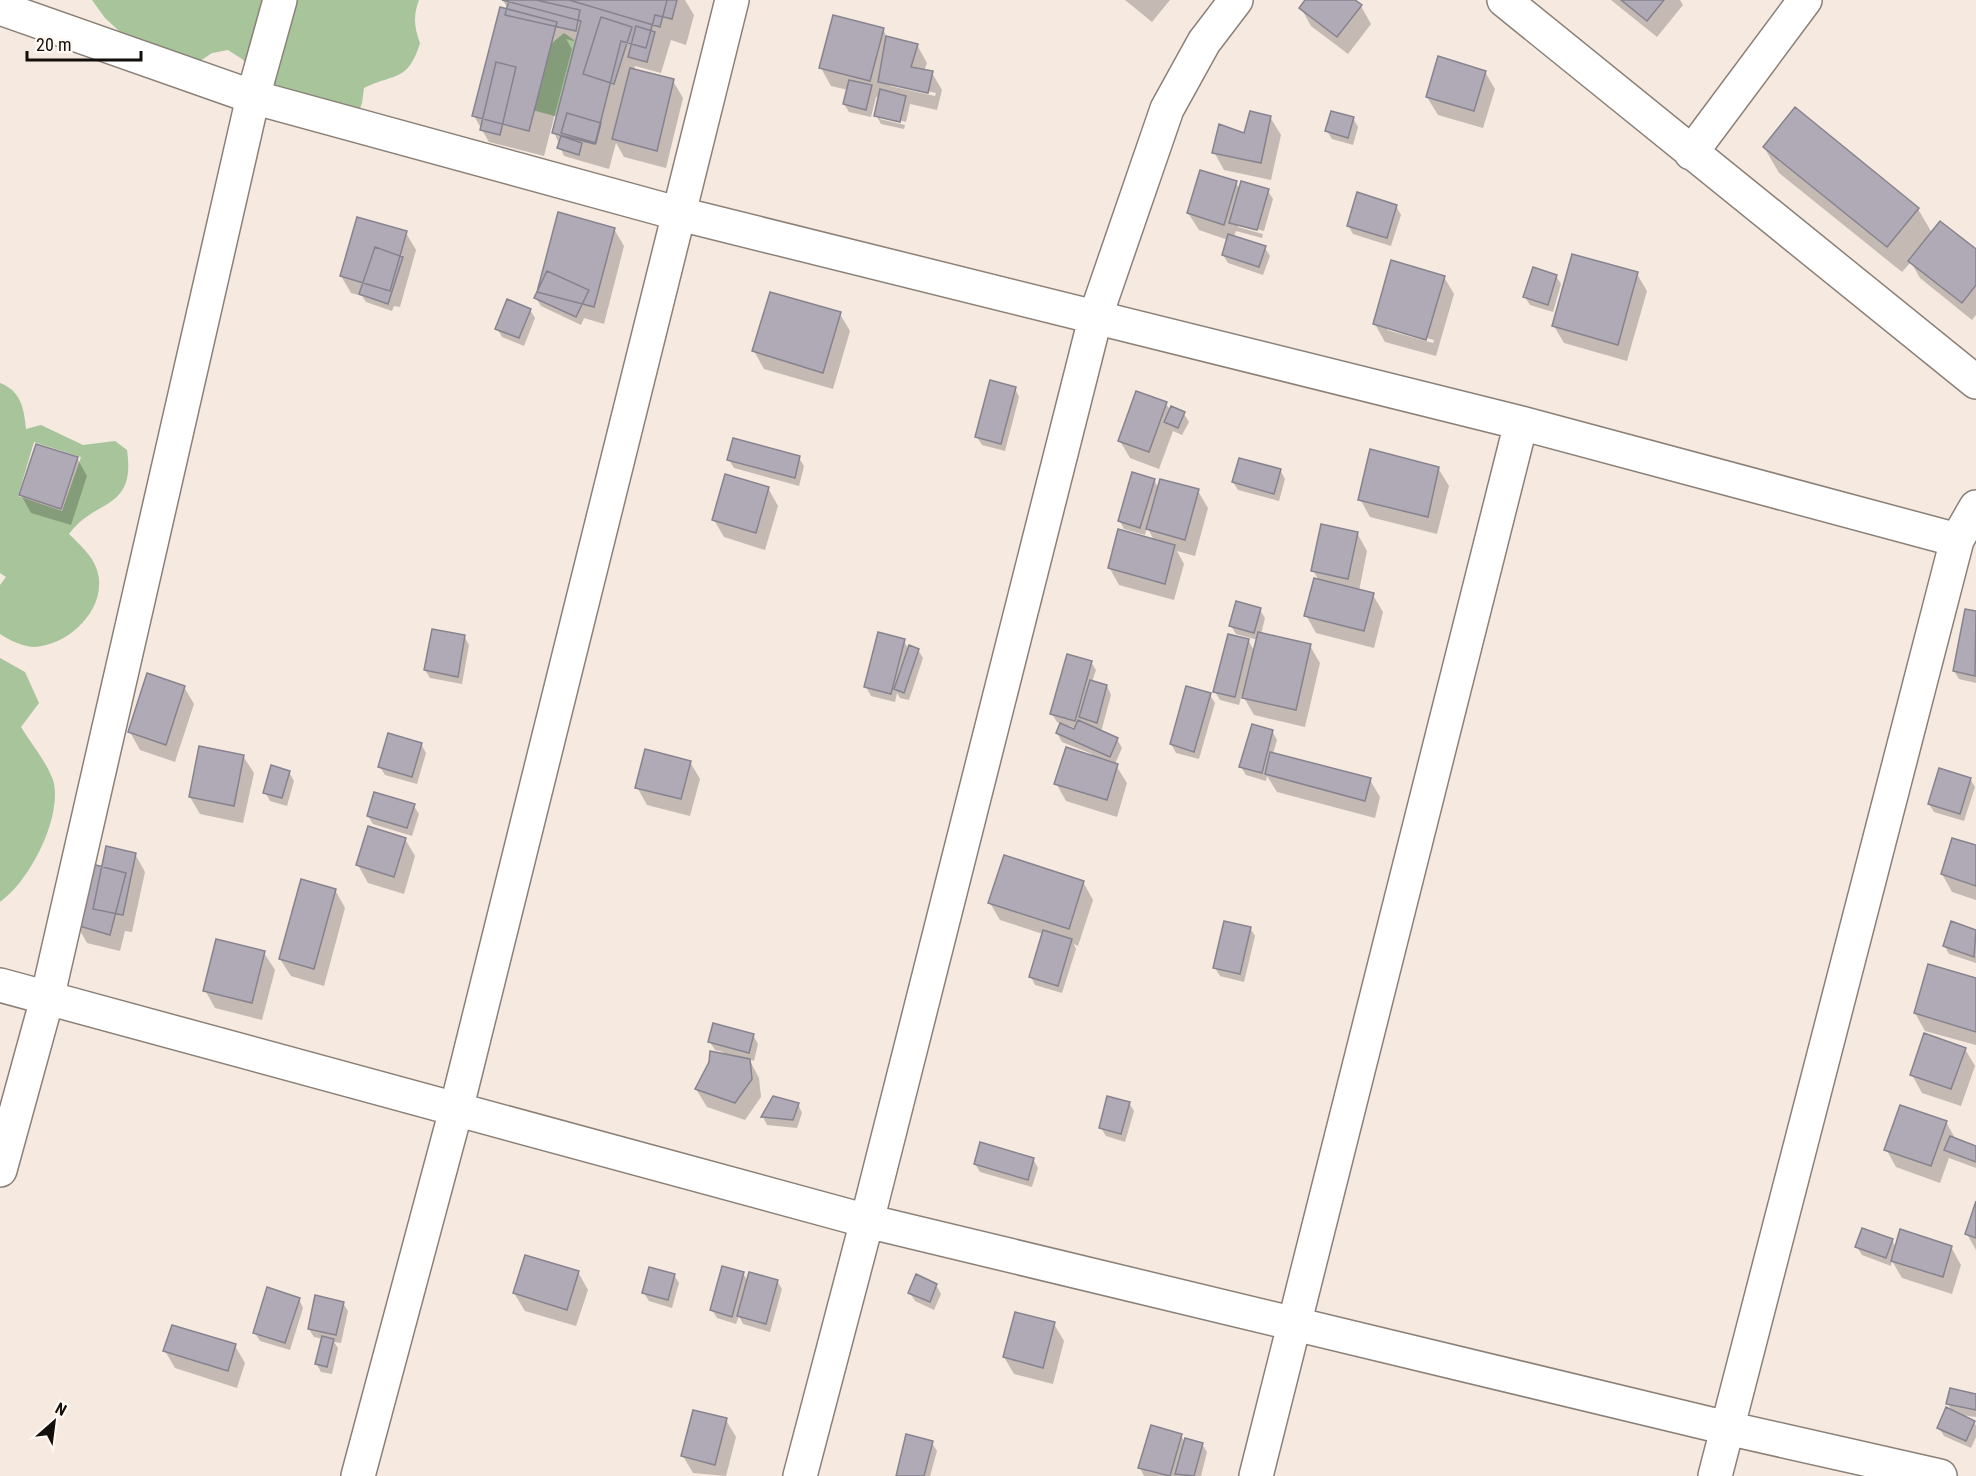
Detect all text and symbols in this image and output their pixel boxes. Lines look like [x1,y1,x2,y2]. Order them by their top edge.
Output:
scale bar [27,24,141,62]
text: 20 m [36,34,71,55]
north arrow [24,1392,84,1452]
text: N [52,1399,70,1420]

